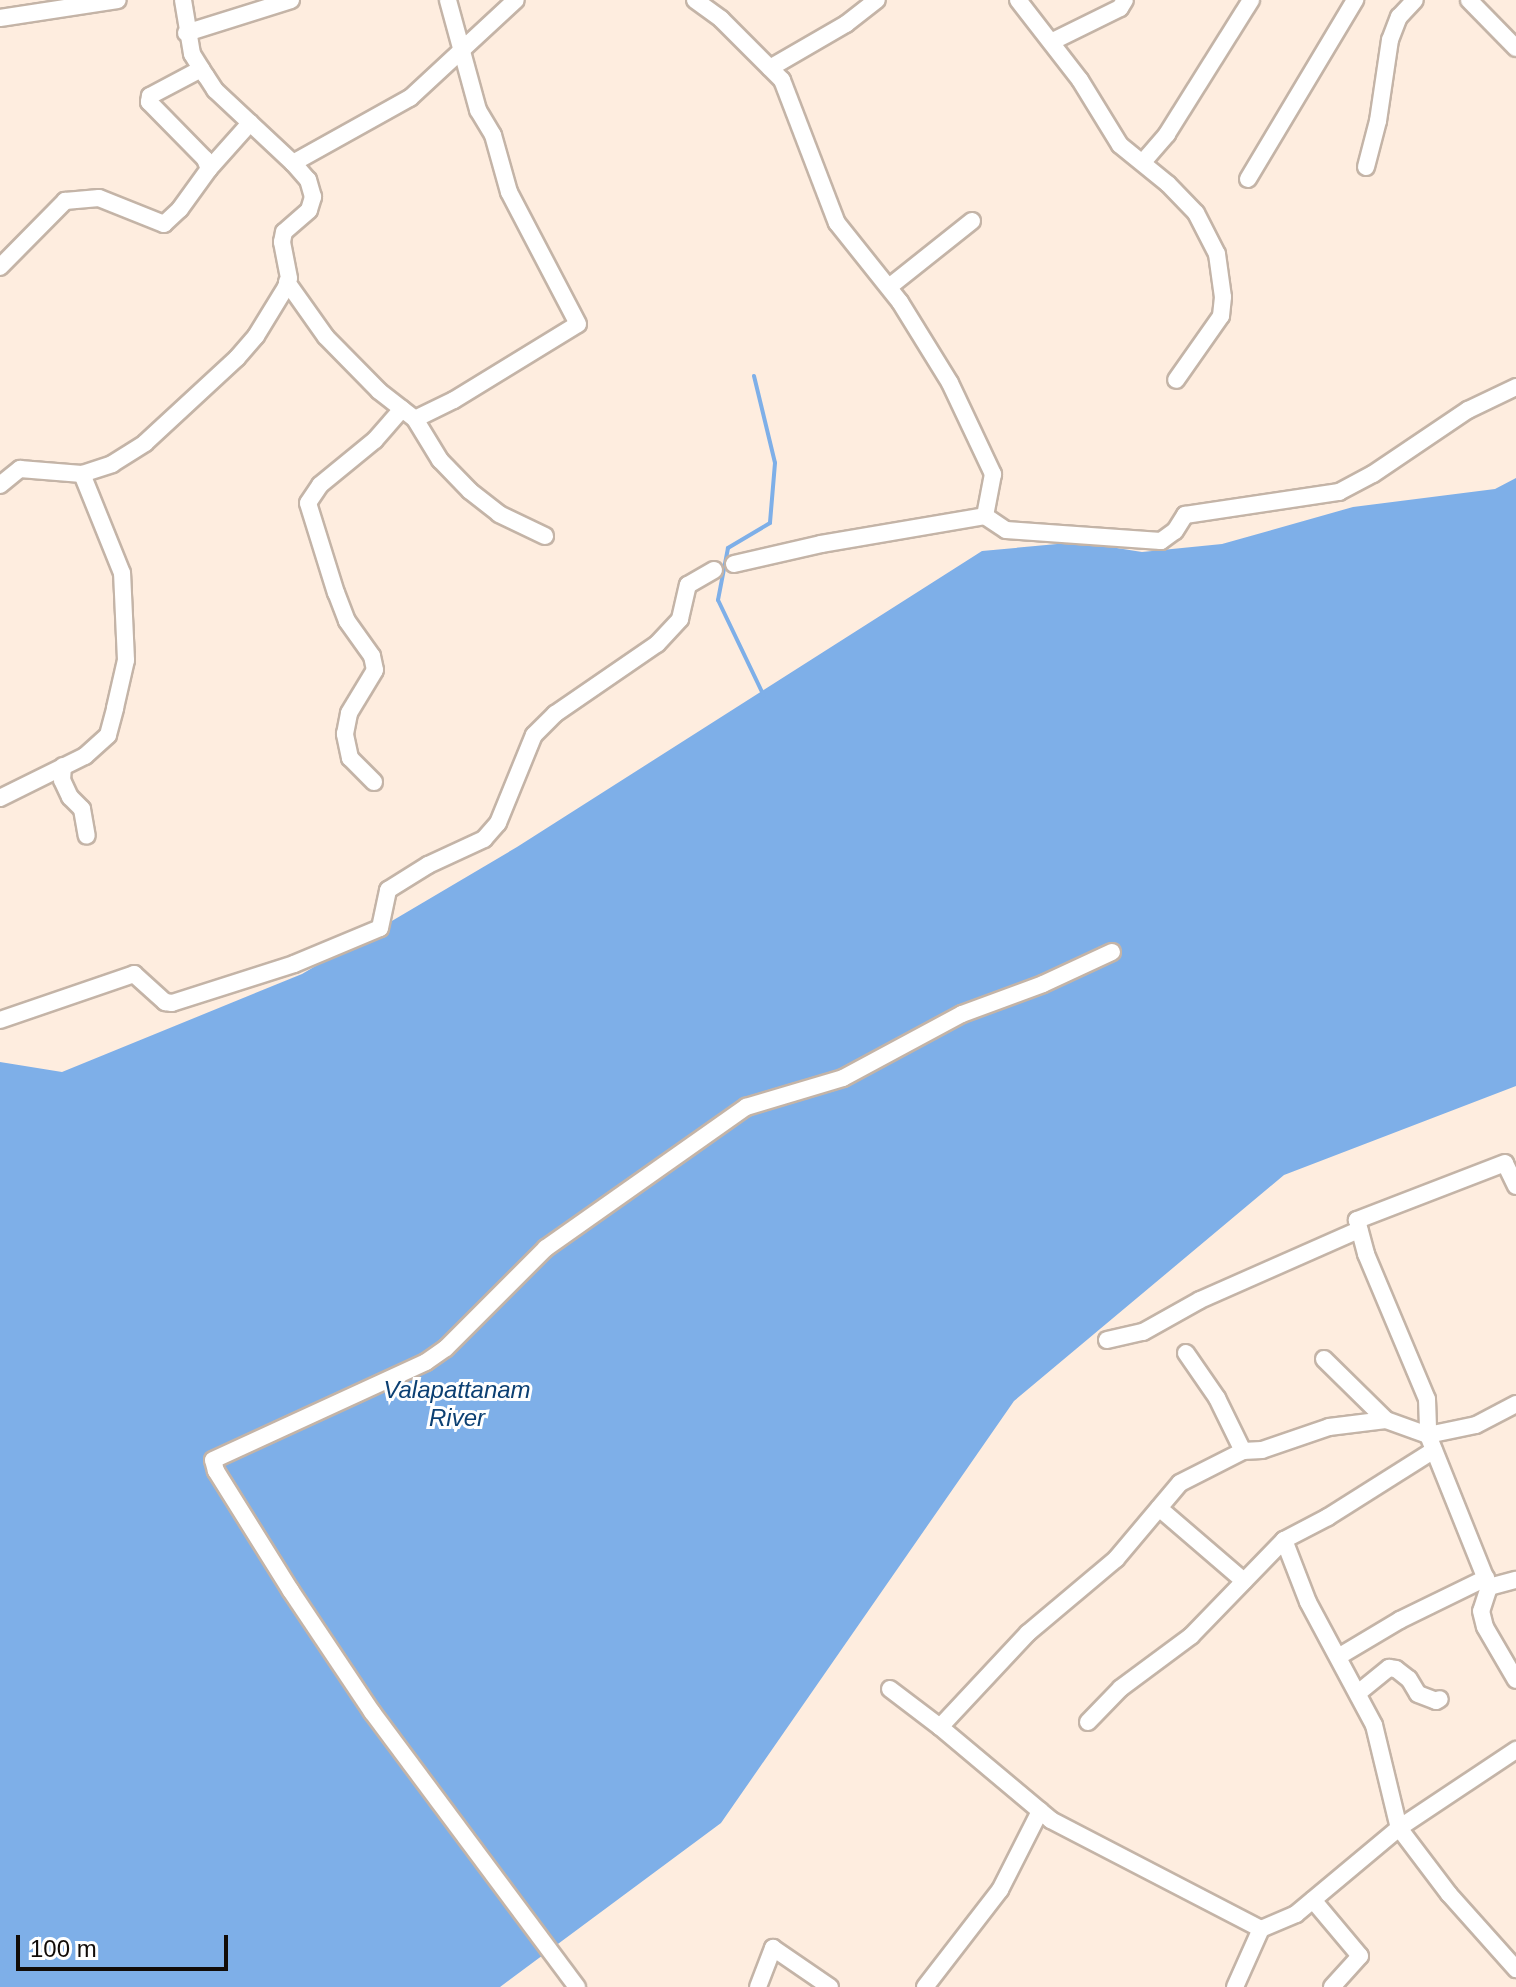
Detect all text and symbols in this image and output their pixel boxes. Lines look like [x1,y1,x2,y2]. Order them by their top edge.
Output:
water label: Valapattanam River [383,1376,531,1432]
scale bar [20,1919,232,1969]
text: 100 m [30,1935,97,1962]

